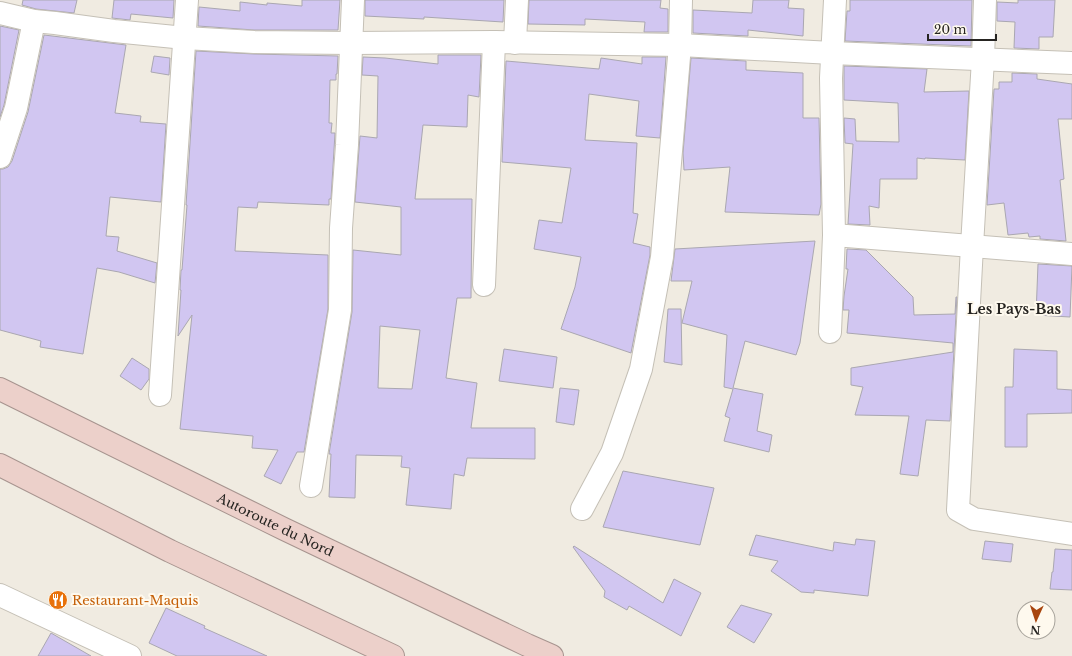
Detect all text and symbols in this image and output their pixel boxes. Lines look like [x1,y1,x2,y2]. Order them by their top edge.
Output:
scale bar [928,16,996,42]
text: 20 m [934,22,966,37]
district label: Les Pays-Bas [967,300,1061,318]
street label: Autoroute du Nord [213,489,336,561]
restaurant icon: Restaurant-Maquis [47,589,69,611]
place label: Restaurant-Maquis [72,592,198,609]
north arrow [1016,600,1056,640]
text: N [1029,623,1041,637]

